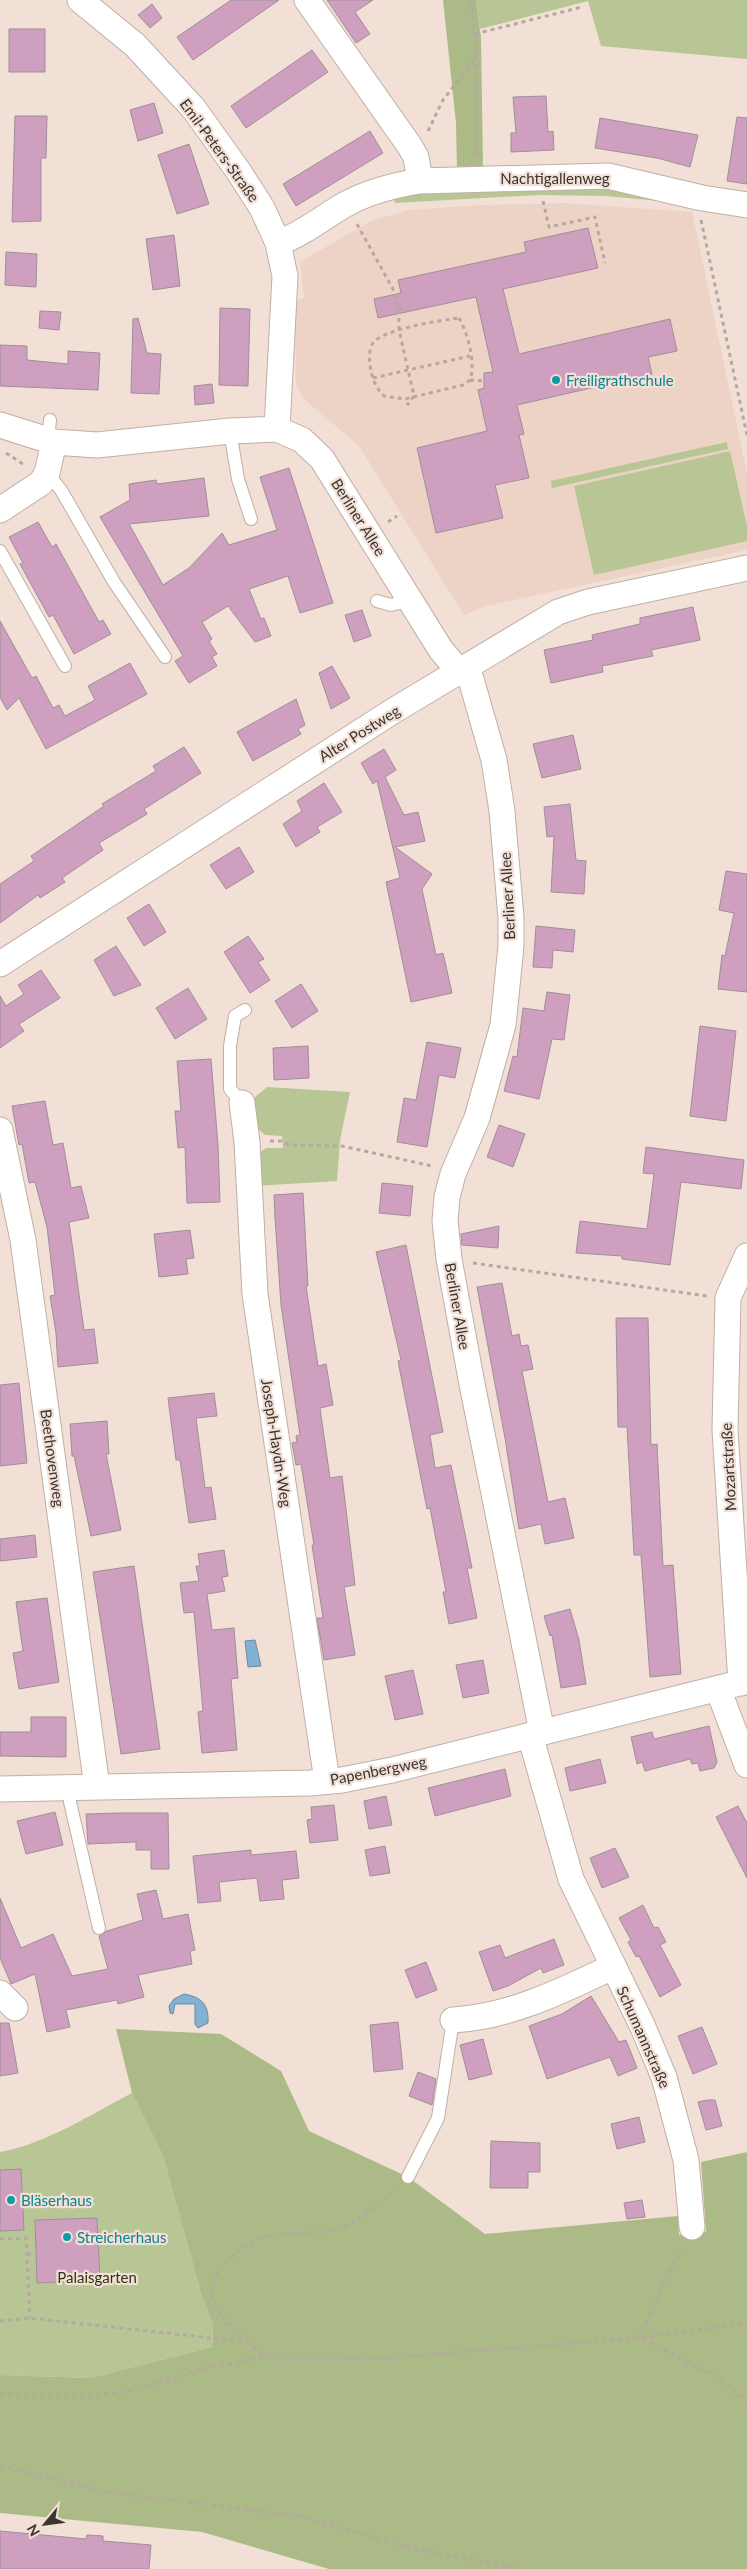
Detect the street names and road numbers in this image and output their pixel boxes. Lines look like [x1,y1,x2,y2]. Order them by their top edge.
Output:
street label: Emil-Peters-Straße [176,95,264,205]
street label: Nachtigallenweg [500,169,610,187]
street label: Berliner Allee [328,475,390,559]
street label: Alter Postweg [315,701,403,765]
street label: Berliner Allee [496,852,518,940]
street label: Berliner Allee [442,1261,475,1351]
street label: Joseph-Haydn-Weg [258,1377,296,1509]
street label: Beethovenweg [37,1408,69,1508]
street label: Mozartstraße [717,1422,739,1512]
street label: Papenbergweg [328,1752,428,1788]
street label: Schumannstraße [613,1983,675,2091]

